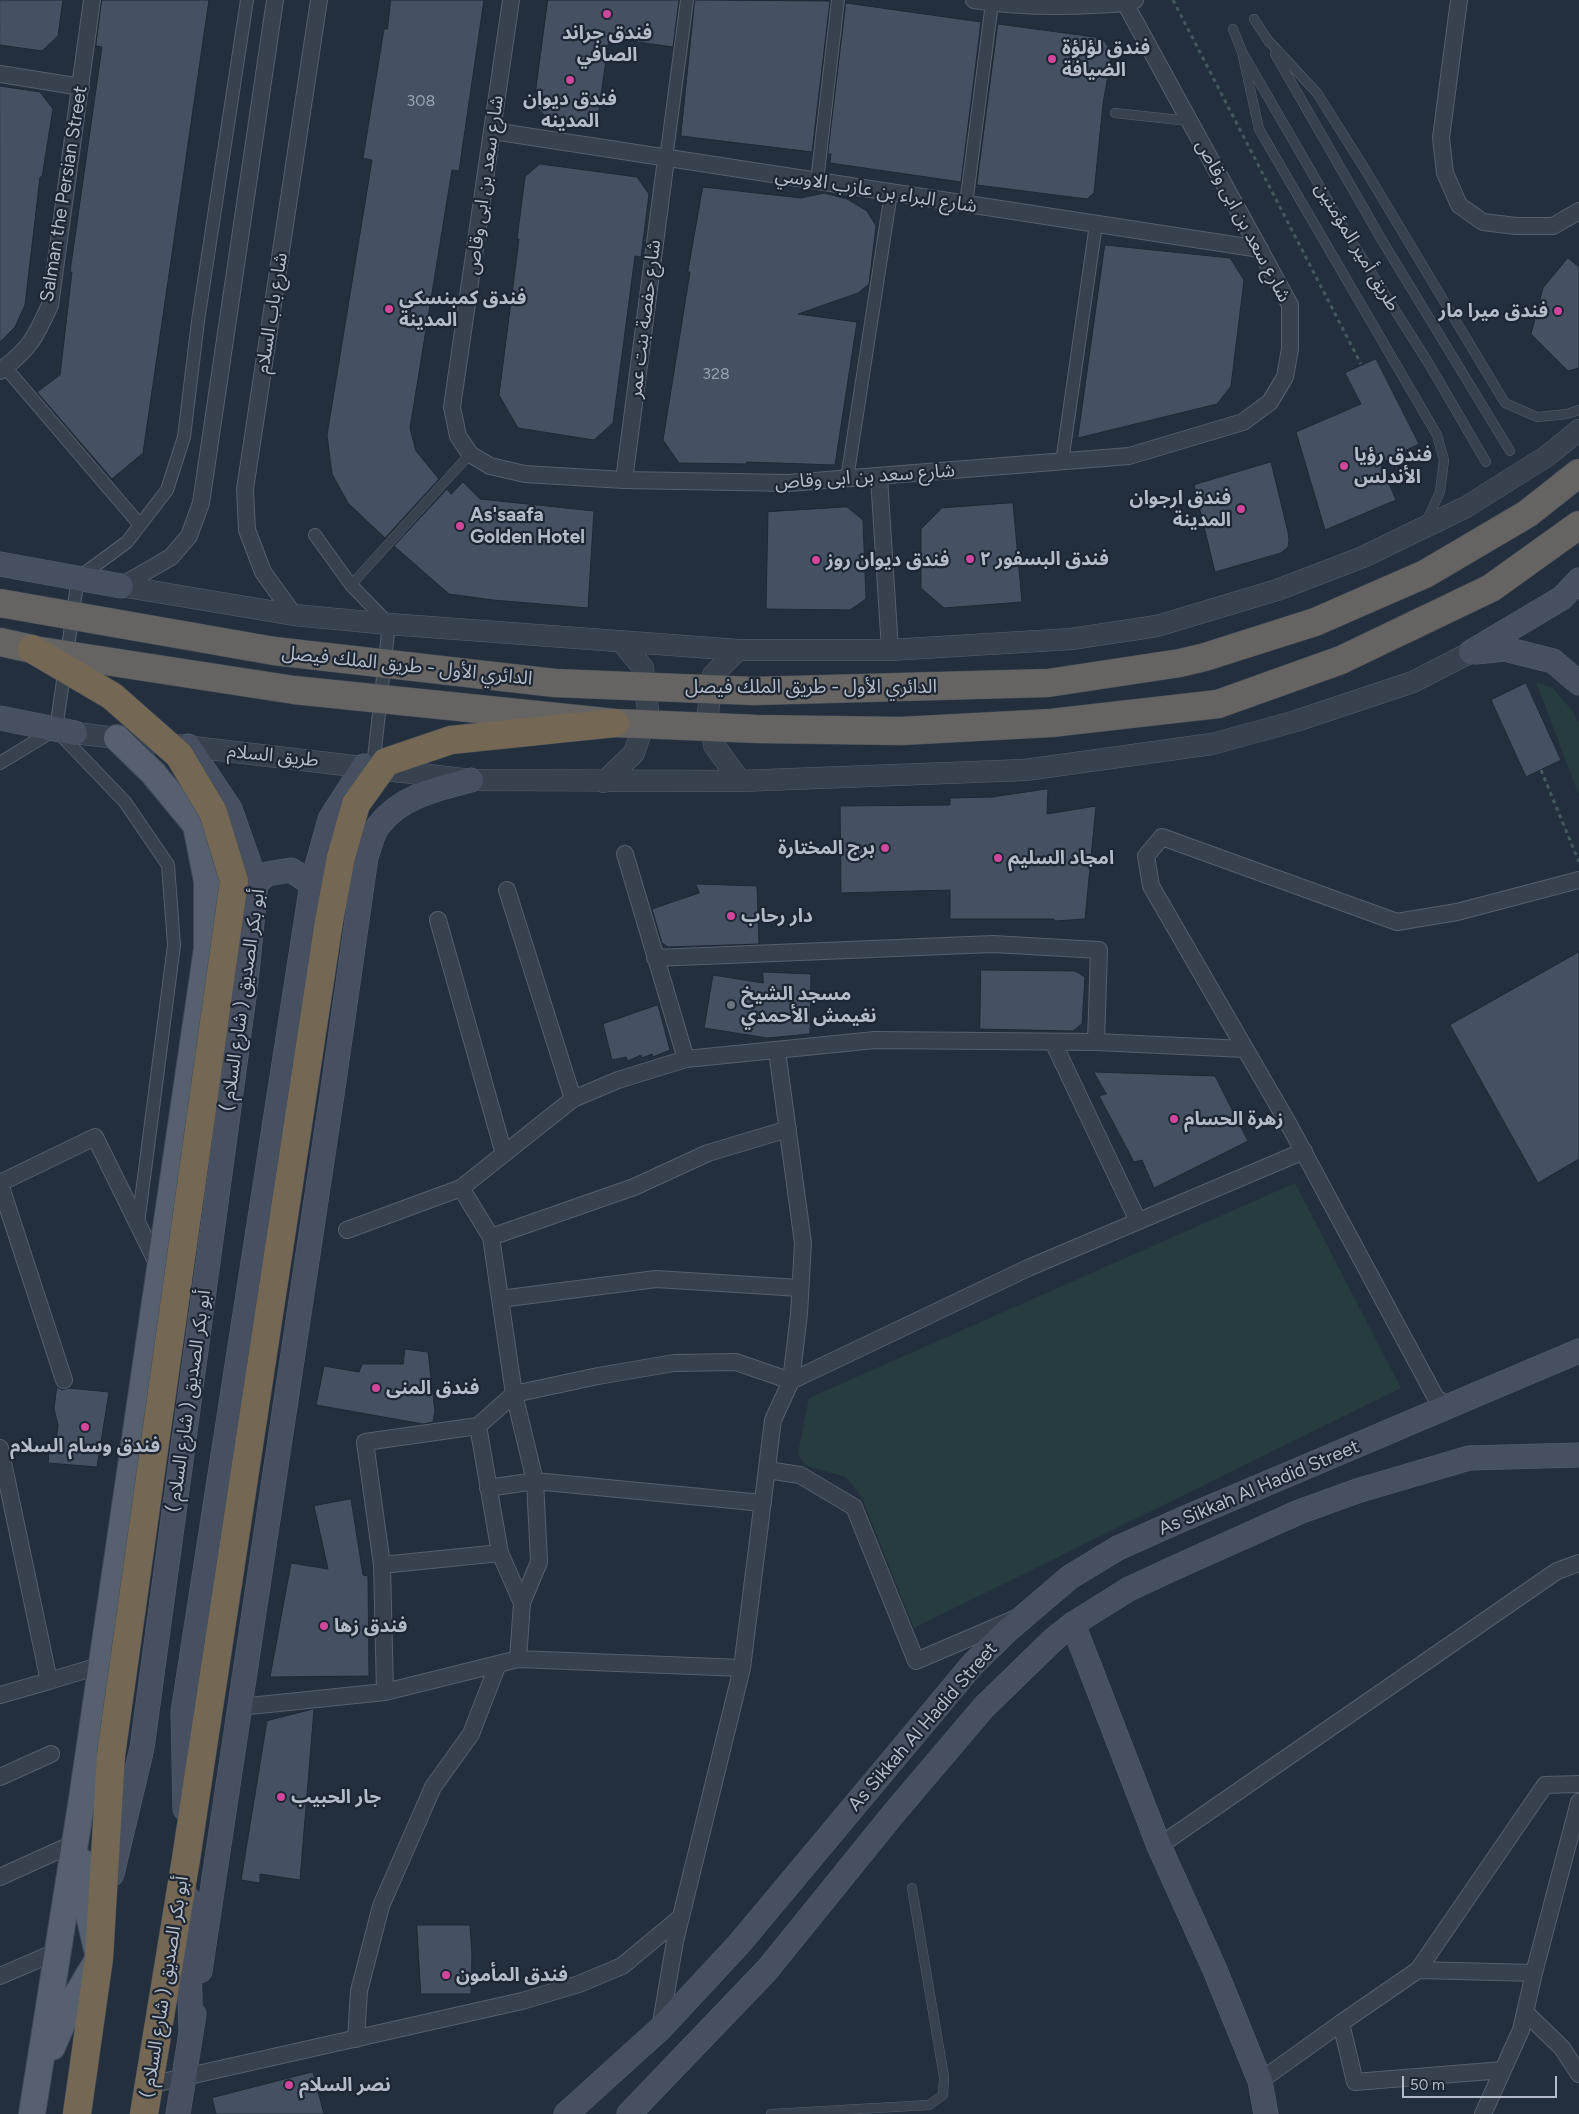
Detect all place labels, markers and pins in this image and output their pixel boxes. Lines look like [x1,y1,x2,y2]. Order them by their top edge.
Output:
marker: فندق جراند الصافي [601,8,613,20]
place label: فندق جراند الصافي [562,22,652,66]
place label: فندق لؤلؤة الضيافة [1062,37,1150,81]
marker: فندق لؤلؤة الضيافة [1046,53,1058,65]
marker: فندق ديوان المدينه [564,74,576,86]
place label: فندق ديوان المدينه [523,88,617,132]
place label: فندق كمبنسكي المدينة [399,287,526,331]
place label: فندق ميرا مار [1438,300,1548,322]
marker: فندق كمبنسكي المدينة [383,303,395,315]
marker: فندق ميرا مار [1552,305,1564,317]
place label: فندق رؤيا الأندلس [1354,444,1432,488]
marker: فندق رؤيا الأندلس [1338,460,1350,472]
place label: فندق ارجوان المدينة [1130,487,1231,531]
marker: فندق ارجوان المدينة [1235,503,1247,515]
place label: As'saafa Golden Hotel [470,504,585,548]
marker: As'saafa Golden Hotel [454,520,466,532]
place label: فندق البسفور ٢ [980,548,1109,570]
place label: فندق ديوان روز [826,549,949,571]
marker: فندق البسفور ٢ [964,553,976,565]
marker: فندق ديوان روز [810,554,822,566]
place label: برج المختارة [778,837,875,859]
marker: برج المختارة [879,842,891,854]
place label: امجاد السلیم [1008,847,1114,869]
marker: امجاد السلیم [992,852,1004,864]
place label: دار رحاب [741,905,813,927]
marker: دار رحاب [725,910,737,922]
place label: مسجد الشيخ نغيمش الأحمدي [741,983,876,1027]
marker: مسجد الشيخ نغيمش الأحمدي [725,999,737,1011]
place label: زهرة الحسام [1184,1108,1284,1130]
marker: زهرة الحسام [1168,1113,1180,1125]
place label: فندق المنى [386,1377,479,1399]
marker: فندق المنى [370,1382,382,1394]
marker: فندق وسام السلام [79,1421,91,1433]
place label: فندق وسام السلام [10,1435,160,1457]
place label: فندق زها [334,1615,407,1637]
marker: فندق زها [318,1620,330,1632]
place label: جار الحبيب [291,1786,381,1808]
marker: جار الحبيب [275,1791,287,1803]
place label: فندق المأمون [456,1964,568,1986]
marker: فندق المأمون [440,1969,452,1981]
place label: نصر السلام [299,2074,391,2096]
marker: نصر السلام [283,2079,295,2091]

